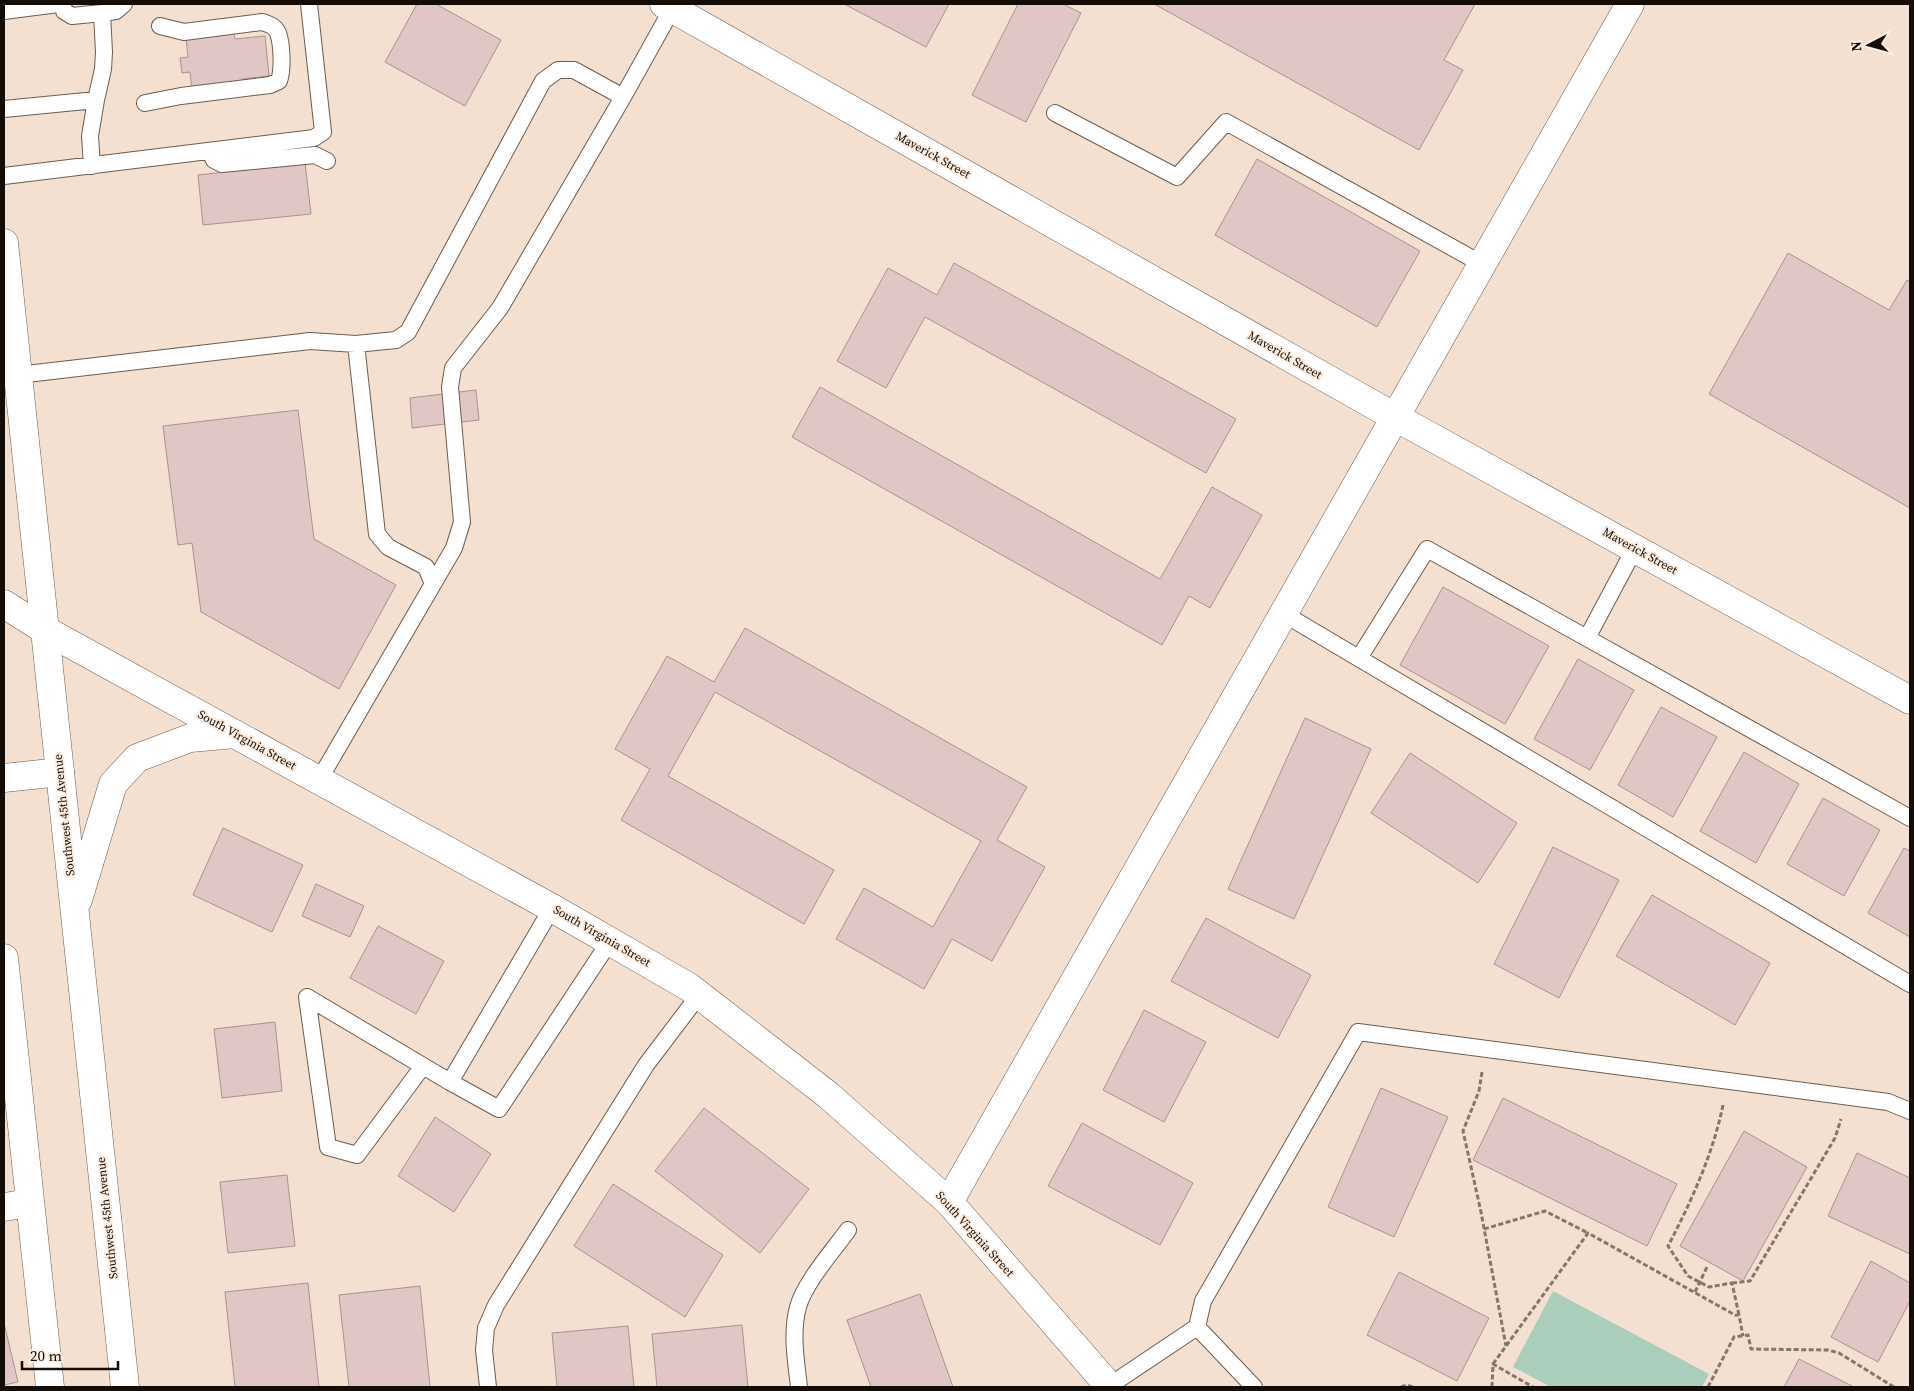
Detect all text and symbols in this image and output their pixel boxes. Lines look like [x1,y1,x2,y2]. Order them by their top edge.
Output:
north arrow [1844,20,1894,70]
text: N [1846,40,1867,52]
street label: Maverick Street [893,128,973,182]
street label: Maverick Street [1245,327,1325,383]
street label: Maverick Street [1600,524,1680,578]
street label: South Virginia Street [195,706,299,774]
street label: Southwest 45th Avenue [50,753,78,877]
street label: South Virginia Street [550,902,654,970]
street label: Southwest 45th Avenue [93,1156,121,1280]
street label: South Virginia Street [932,1188,1018,1280]
scale bar [22,1338,119,1370]
text: 20 m [30,1345,62,1366]

